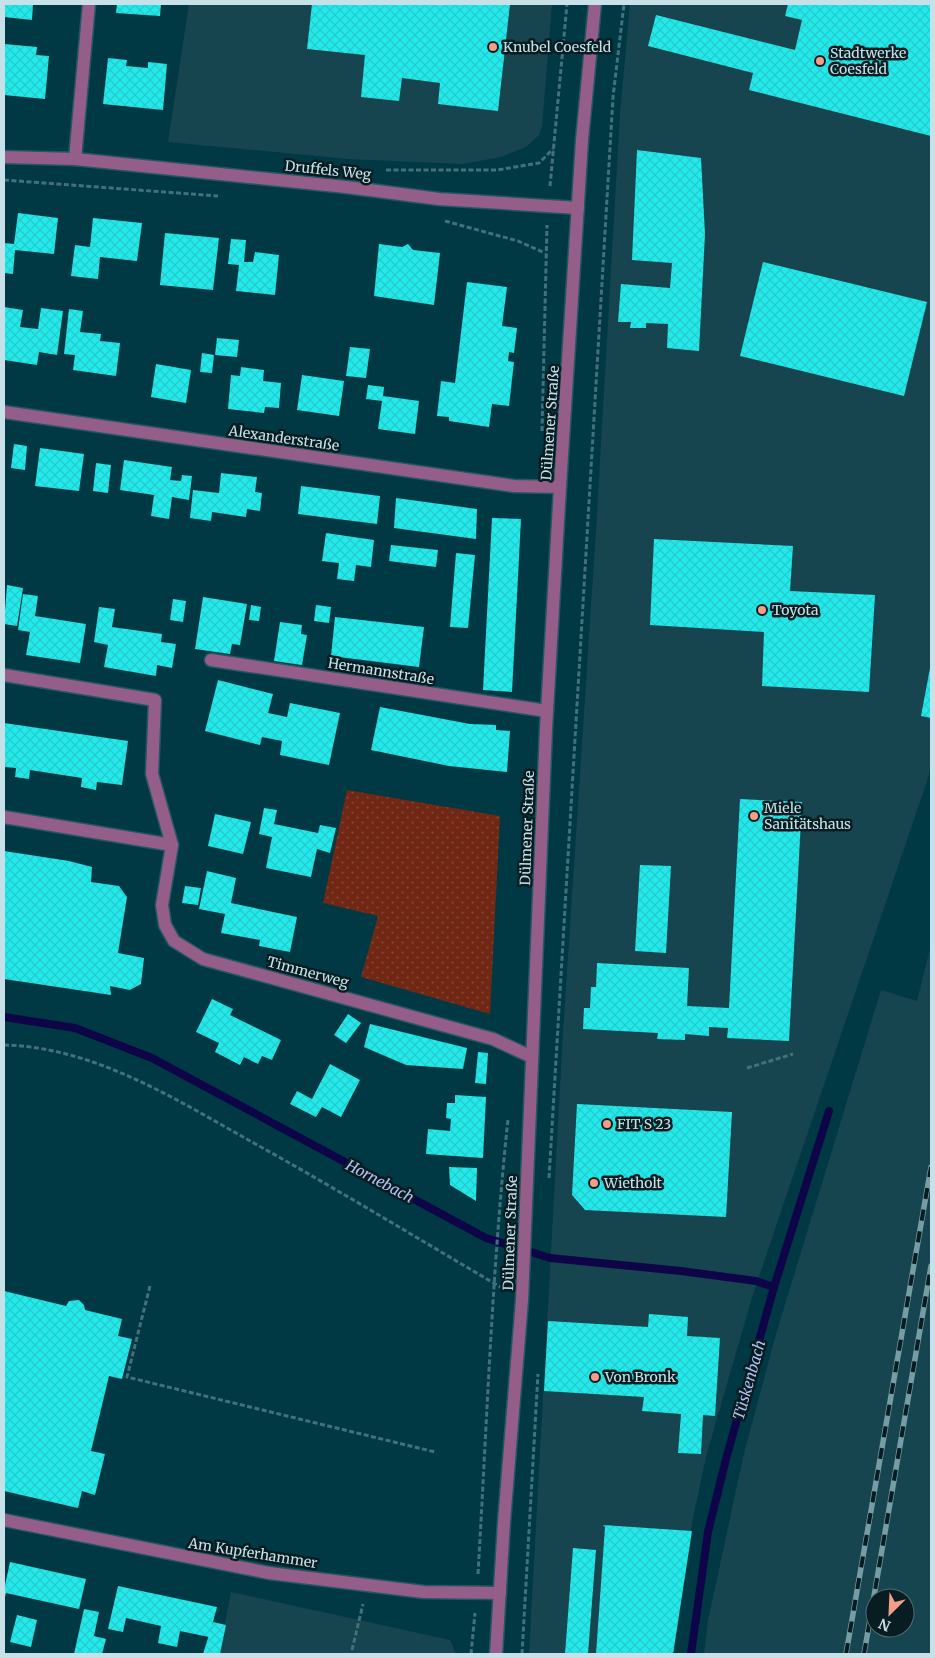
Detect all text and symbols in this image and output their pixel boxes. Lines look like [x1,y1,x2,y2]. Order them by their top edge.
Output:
place label: Knubel Coesfeld [503,38,612,56]
marker: Knubel Coesfeld [487,41,499,53]
place label: Stadtwerke Coesfeld [830,44,906,78]
marker: Stadtwerke Coesfeld [814,55,826,67]
street label: Druffels Weg [284,156,373,184]
street label: Dülmener Straße [537,365,563,481]
street label: Alexanderstraße [227,421,340,455]
place label: Toyota [772,601,819,619]
marker: Toyota [756,604,768,616]
street label: Hermannstraße [327,654,435,688]
street label: Dülmener Straße [516,770,538,886]
place label: Miele Sanitätshaus [764,799,851,833]
marker: Miele Sanitätshaus [748,810,760,822]
street label: Timmerweg [265,952,351,992]
place label: FIT S 23 [617,1115,671,1133]
marker: FIT S 23 [601,1118,613,1130]
water label: Hornebach [342,1155,417,1207]
place label: Wietholt [603,1174,663,1192]
street label: Dülmener Straße [499,1175,521,1291]
marker: Wietholt [588,1177,600,1189]
water label: Tüskenbach [729,1338,769,1422]
place label: Von Bronk [604,1368,676,1386]
marker: Von Bronk [589,1371,601,1383]
street label: Am Kupferhammer [186,1534,319,1572]
north arrow [865,1588,915,1638]
text: N [876,1614,893,1635]

